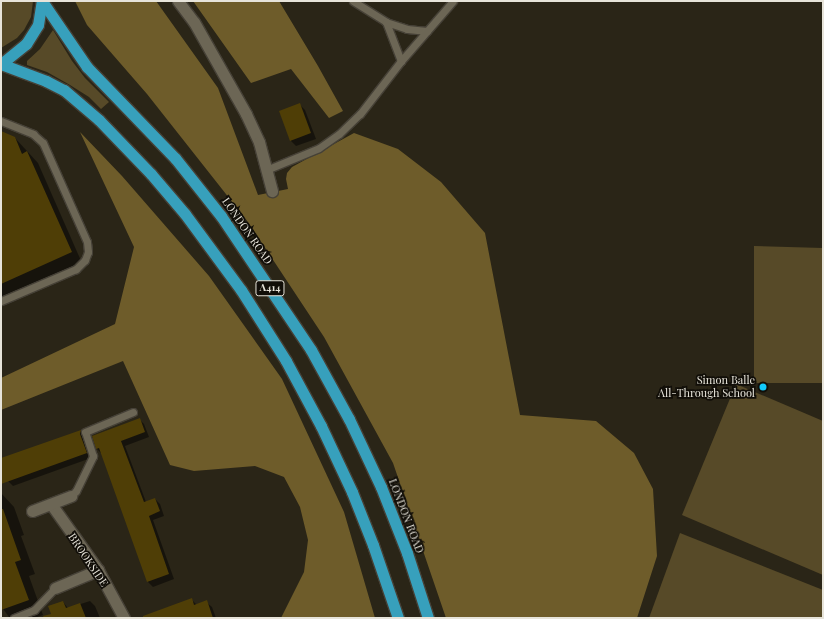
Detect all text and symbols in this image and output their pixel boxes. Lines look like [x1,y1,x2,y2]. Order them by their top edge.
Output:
street label: LONDON ROAD [219,195,275,267]
road number: A414 [255,280,285,296]
place label: Simon Balle All-Through School [658,374,755,400]
marker: Simon Balle All-Through School [758,382,768,392]
street label: LONDON ROAD [386,477,426,555]
street label: BROOKSIDE [65,531,111,589]

